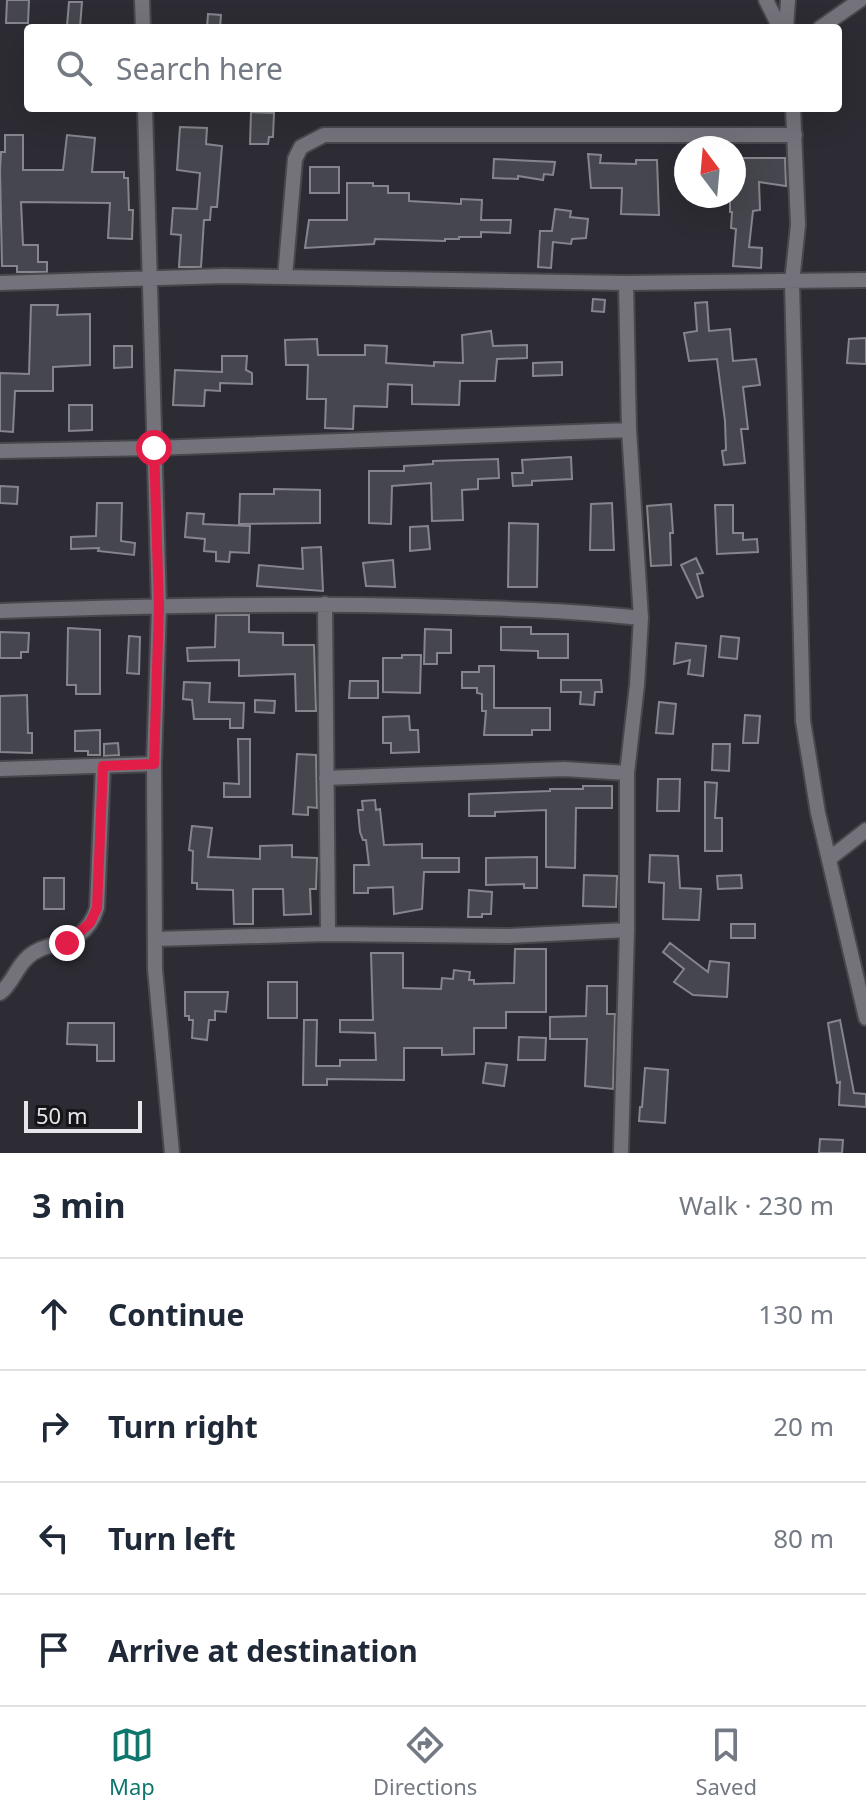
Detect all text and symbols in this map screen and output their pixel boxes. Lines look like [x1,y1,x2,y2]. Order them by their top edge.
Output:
search box [24,24,842,112]
icon: search [52,46,96,90]
text: Search here [116,48,283,89]
north arrow [674,136,746,208]
route start [136,430,172,466]
route end [49,925,85,961]
scale bar [24,1097,142,1133]
text: 50 m [36,1100,87,1130]
text: 3 min [32,1182,126,1228]
text: Walk · 230 m [679,1187,834,1223]
icon: ahead [32,1292,76,1336]
text: Continue [108,1294,244,1335]
text: 130 m [758,1296,834,1332]
icon: right [32,1404,76,1448]
text: Turn right [108,1406,258,1447]
text: 20 m [773,1408,834,1444]
icon: left [32,1516,76,1560]
text: Turn left [108,1518,236,1559]
text: 80 m [773,1520,834,1556]
icon: arrive [32,1628,76,1672]
text: Arrive at destination [108,1630,418,1671]
tab: Map [109,1723,155,1801]
tab: Directions [373,1723,477,1801]
tab: Saved [695,1723,757,1801]

